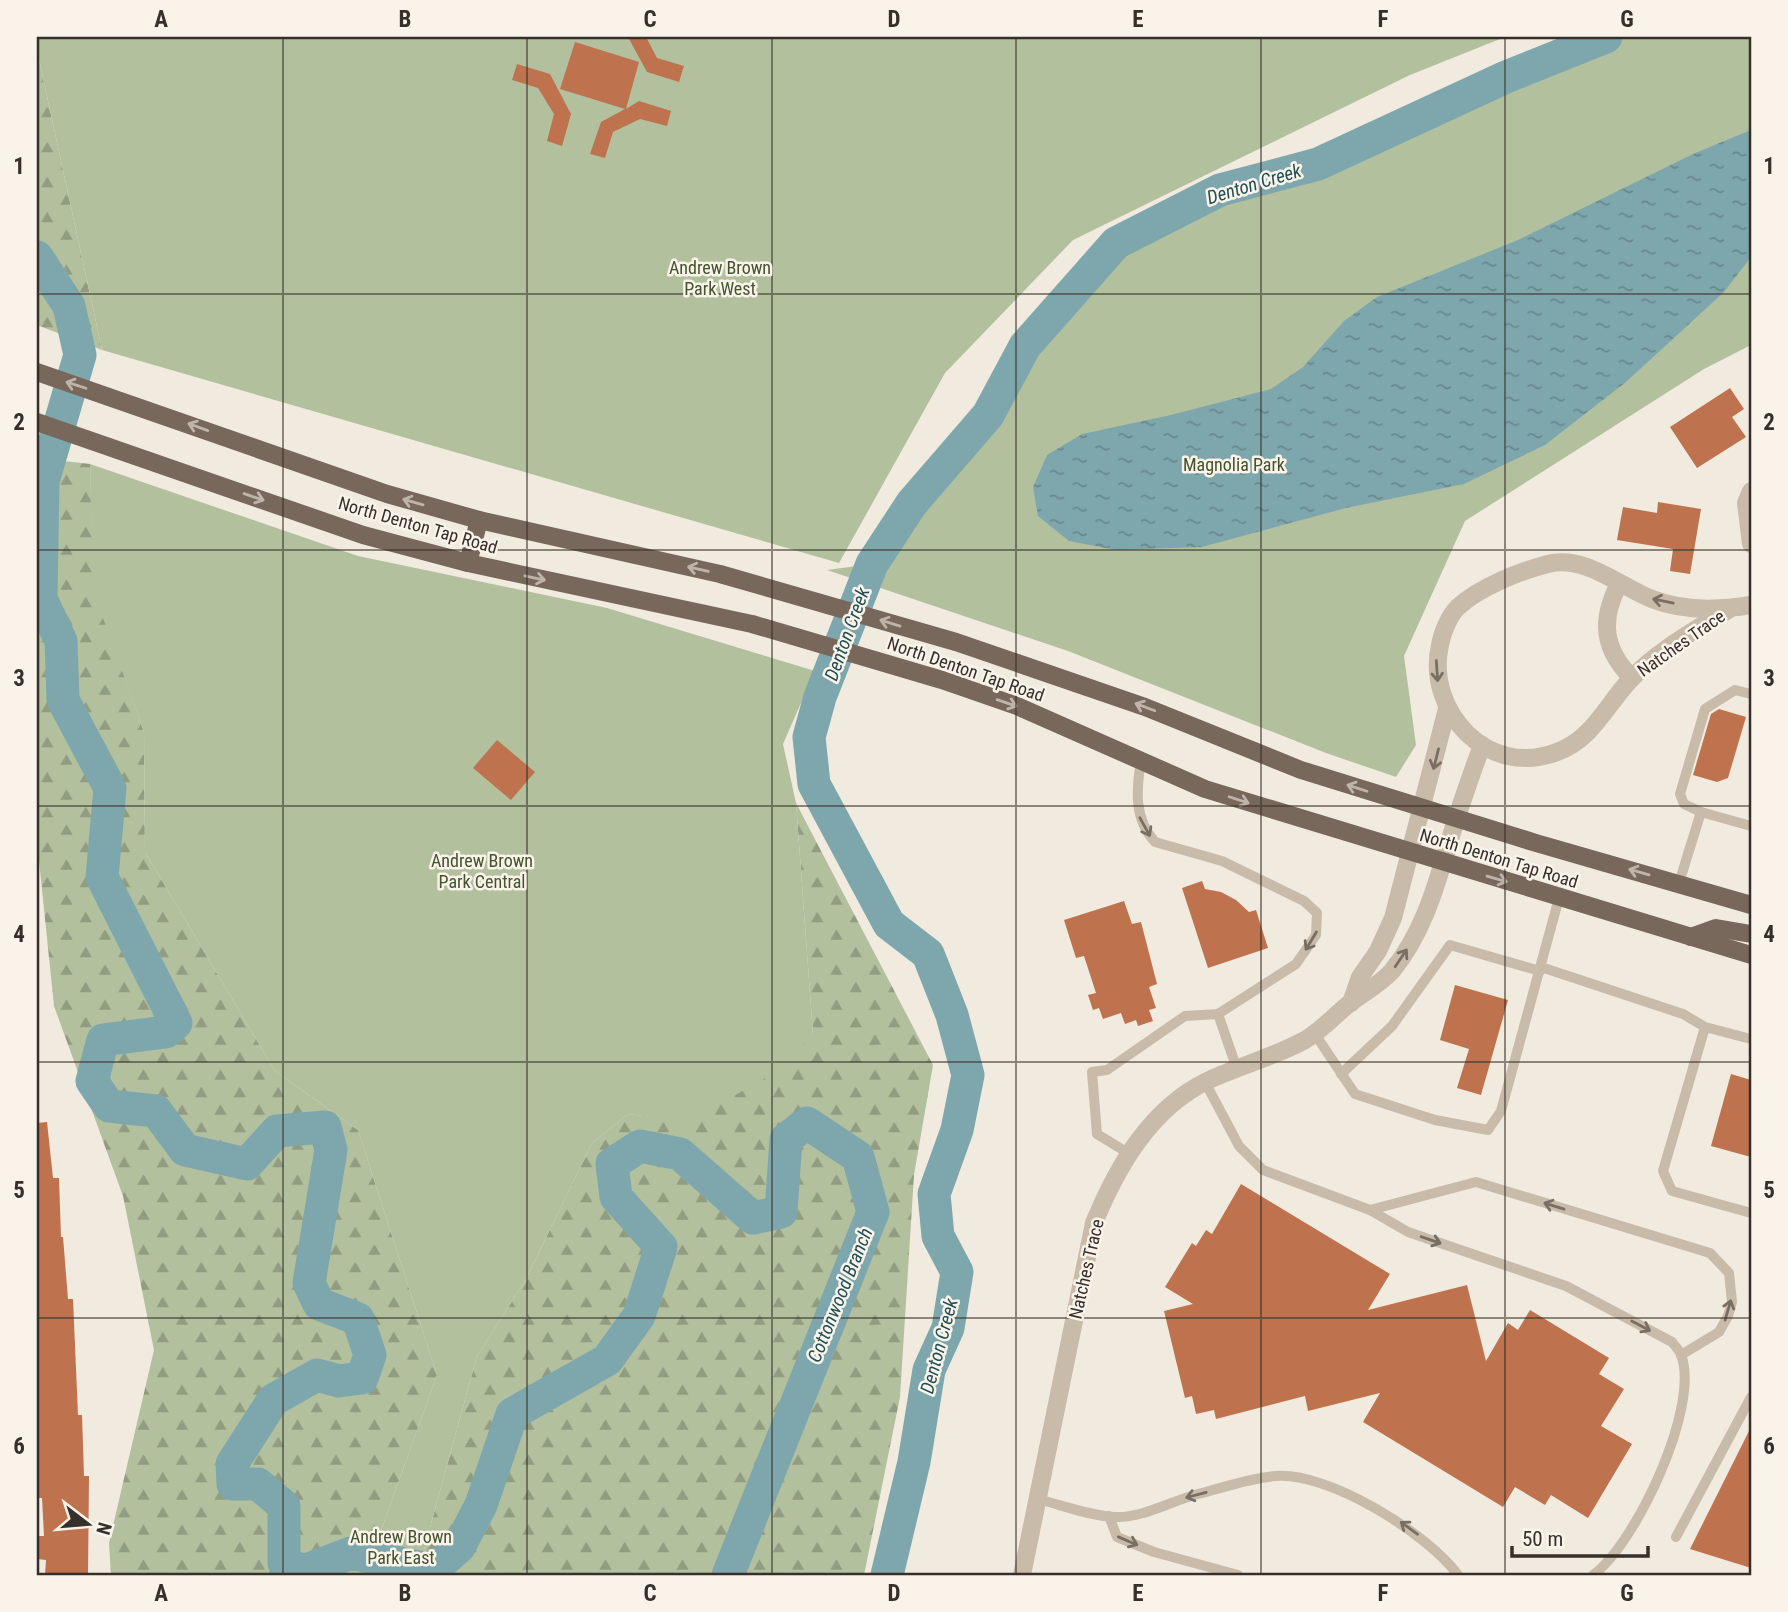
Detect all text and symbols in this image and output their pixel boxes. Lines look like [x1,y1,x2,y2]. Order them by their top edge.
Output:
text: A [154,6,168,33]
text: B [399,6,411,33]
text: C [643,6,657,33]
text: D [888,6,901,33]
text: E [1132,6,1144,33]
text: F [1378,6,1389,33]
text: G [1620,6,1634,33]
text: 1 [13,153,25,180]
text: 1 [1763,153,1775,180]
water label: Denton Creek [1204,159,1305,209]
park label: Andrew Brown Park West [669,257,771,299]
one-way arrow [65,378,87,390]
text: 2 [13,409,25,436]
text: 2 [1763,409,1775,436]
one-way arrow [188,420,210,432]
park label: Magnolia Park [1183,454,1285,475]
one-way arrow [242,491,264,504]
street label: North Denton Tap Road [336,492,500,558]
one-way arrow [403,494,425,507]
one-way arrow [687,561,710,575]
one-way arrow [523,571,546,585]
water label: Denton Creek [820,584,875,684]
one-way arrow [1652,594,1675,608]
street label: Natches Trace [1633,605,1729,681]
one-way arrow [879,615,901,628]
street label: North Denton Tap Road [885,632,1047,706]
one-way arrow [1431,659,1444,682]
text: 3 [13,665,25,692]
text: 3 [1763,665,1775,692]
one-way arrow [995,698,1017,710]
one-way arrow [1134,700,1156,712]
one-way arrow [1428,747,1441,769]
one-way arrow [1347,781,1369,793]
one-way arrow [1228,795,1250,808]
one-way arrow [1139,817,1153,837]
street label: North Denton Tap Road [1417,824,1581,892]
park label: Andrew Brown Park Central [431,850,533,892]
one-way arrow [1628,865,1650,878]
one-way arrow [1485,874,1507,887]
text: 4 [13,921,25,948]
text: 4 [1763,921,1775,948]
one-way arrow [1304,931,1318,951]
one-way arrow [1393,949,1408,968]
text: 5 [13,1177,25,1204]
text: 5 [1763,1177,1775,1204]
one-way arrow [1544,1199,1566,1212]
street label: Natches Trace [1064,1217,1108,1321]
water label: Cottonwood Branch [803,1224,877,1366]
one-way arrow [1420,1234,1442,1247]
water label: Denton Creek [915,1295,963,1396]
one-way arrow [1722,1299,1735,1322]
one-way arrow [1630,1320,1651,1333]
text: 6 [13,1433,25,1460]
text: 6 [1763,1433,1775,1460]
one-way arrow [1185,1489,1208,1502]
north arrow [52,1490,122,1560]
scale bar [1512,1514,1648,1558]
text: N [91,1520,117,1537]
one-way arrow [1400,1521,1419,1536]
park label: Andrew Brown Park East [350,1526,452,1568]
text: 50 m [1522,1527,1563,1551]
one-way arrow [1117,1536,1138,1549]
text: A [154,1580,168,1607]
text: B [399,1580,411,1607]
text: C [643,1580,657,1607]
text: D [888,1580,901,1607]
text: E [1132,1580,1144,1607]
text: F [1378,1580,1389,1607]
text: G [1620,1580,1634,1607]

